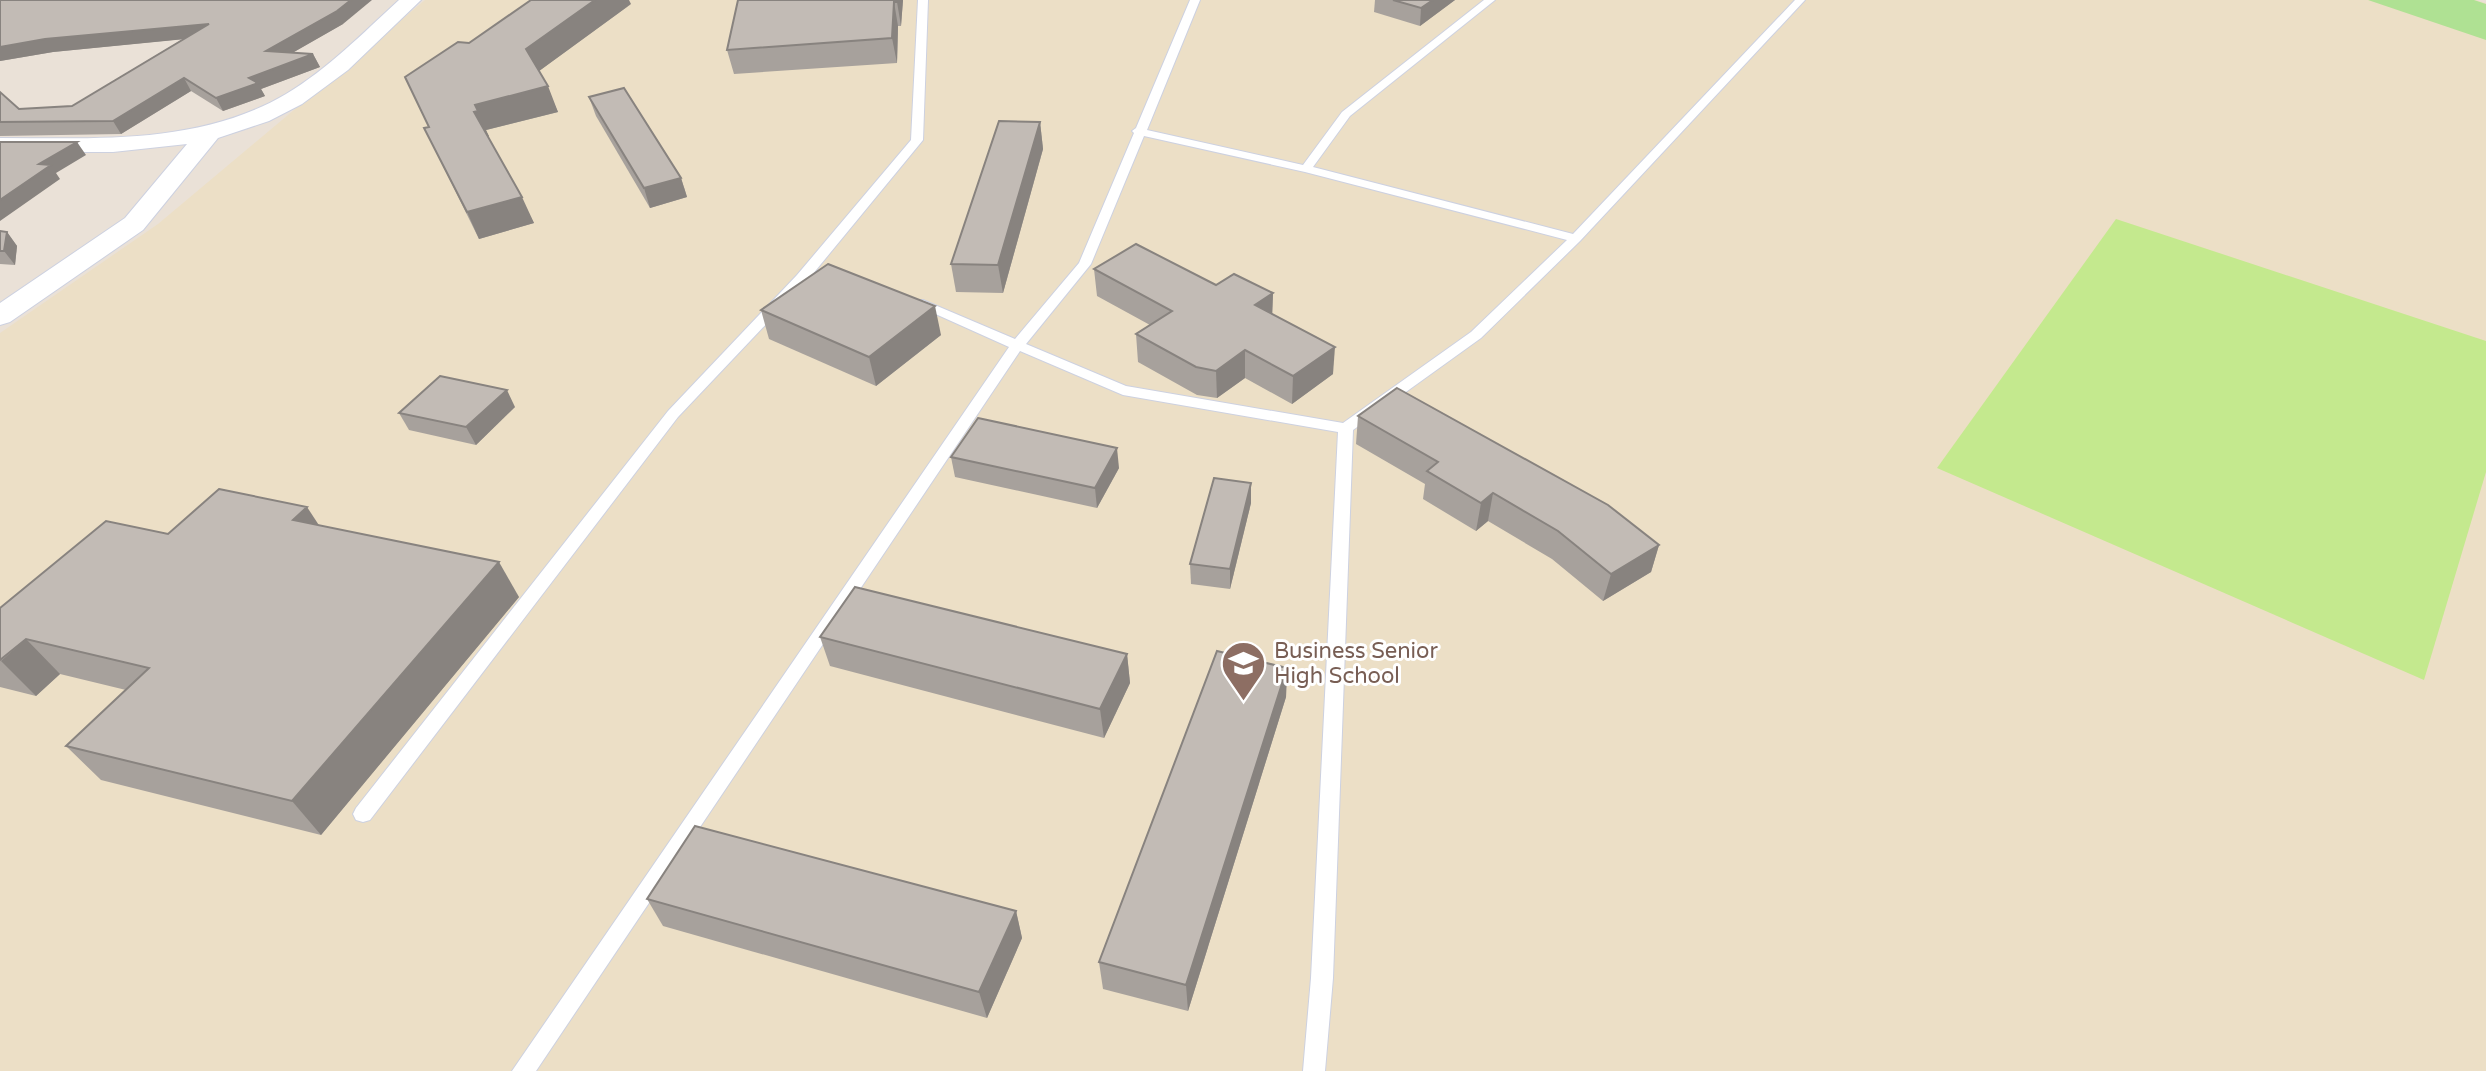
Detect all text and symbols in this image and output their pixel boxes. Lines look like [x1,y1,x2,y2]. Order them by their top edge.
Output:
place label: Business Senior High School [1274,638,1438,689]
school or university icon: Business Senior High School [1219,639,1267,702]

